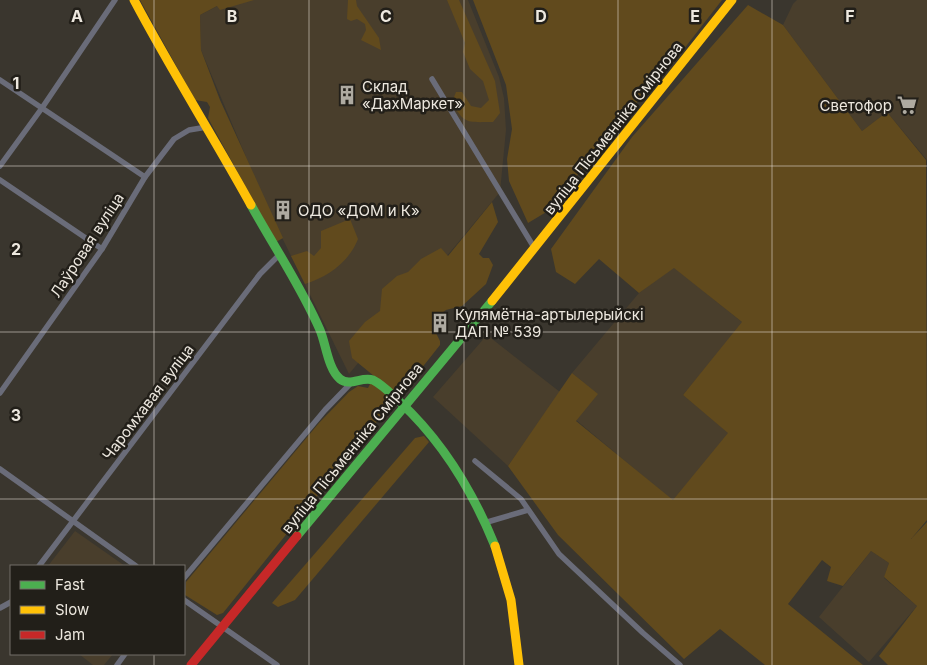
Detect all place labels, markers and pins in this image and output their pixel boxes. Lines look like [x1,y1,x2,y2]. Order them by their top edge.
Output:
place label: Склад «ДахМаркет» [362,77,463,113]
building icon: Склад «ДахМаркет» [336,84,358,106]
supermarket icon: Светофор [896,94,918,116]
place label: Светофор [820,96,892,115]
building icon: ОДО «ДОМ и К» [272,199,294,221]
place label: ОДО «ДОМ и К» [298,201,420,220]
place label: Кулямётна-артылерыйскі ДАП № 539 [455,305,644,341]
building icon: Кулямётна-артылерыйскі ДАП № 539 [429,312,451,334]

